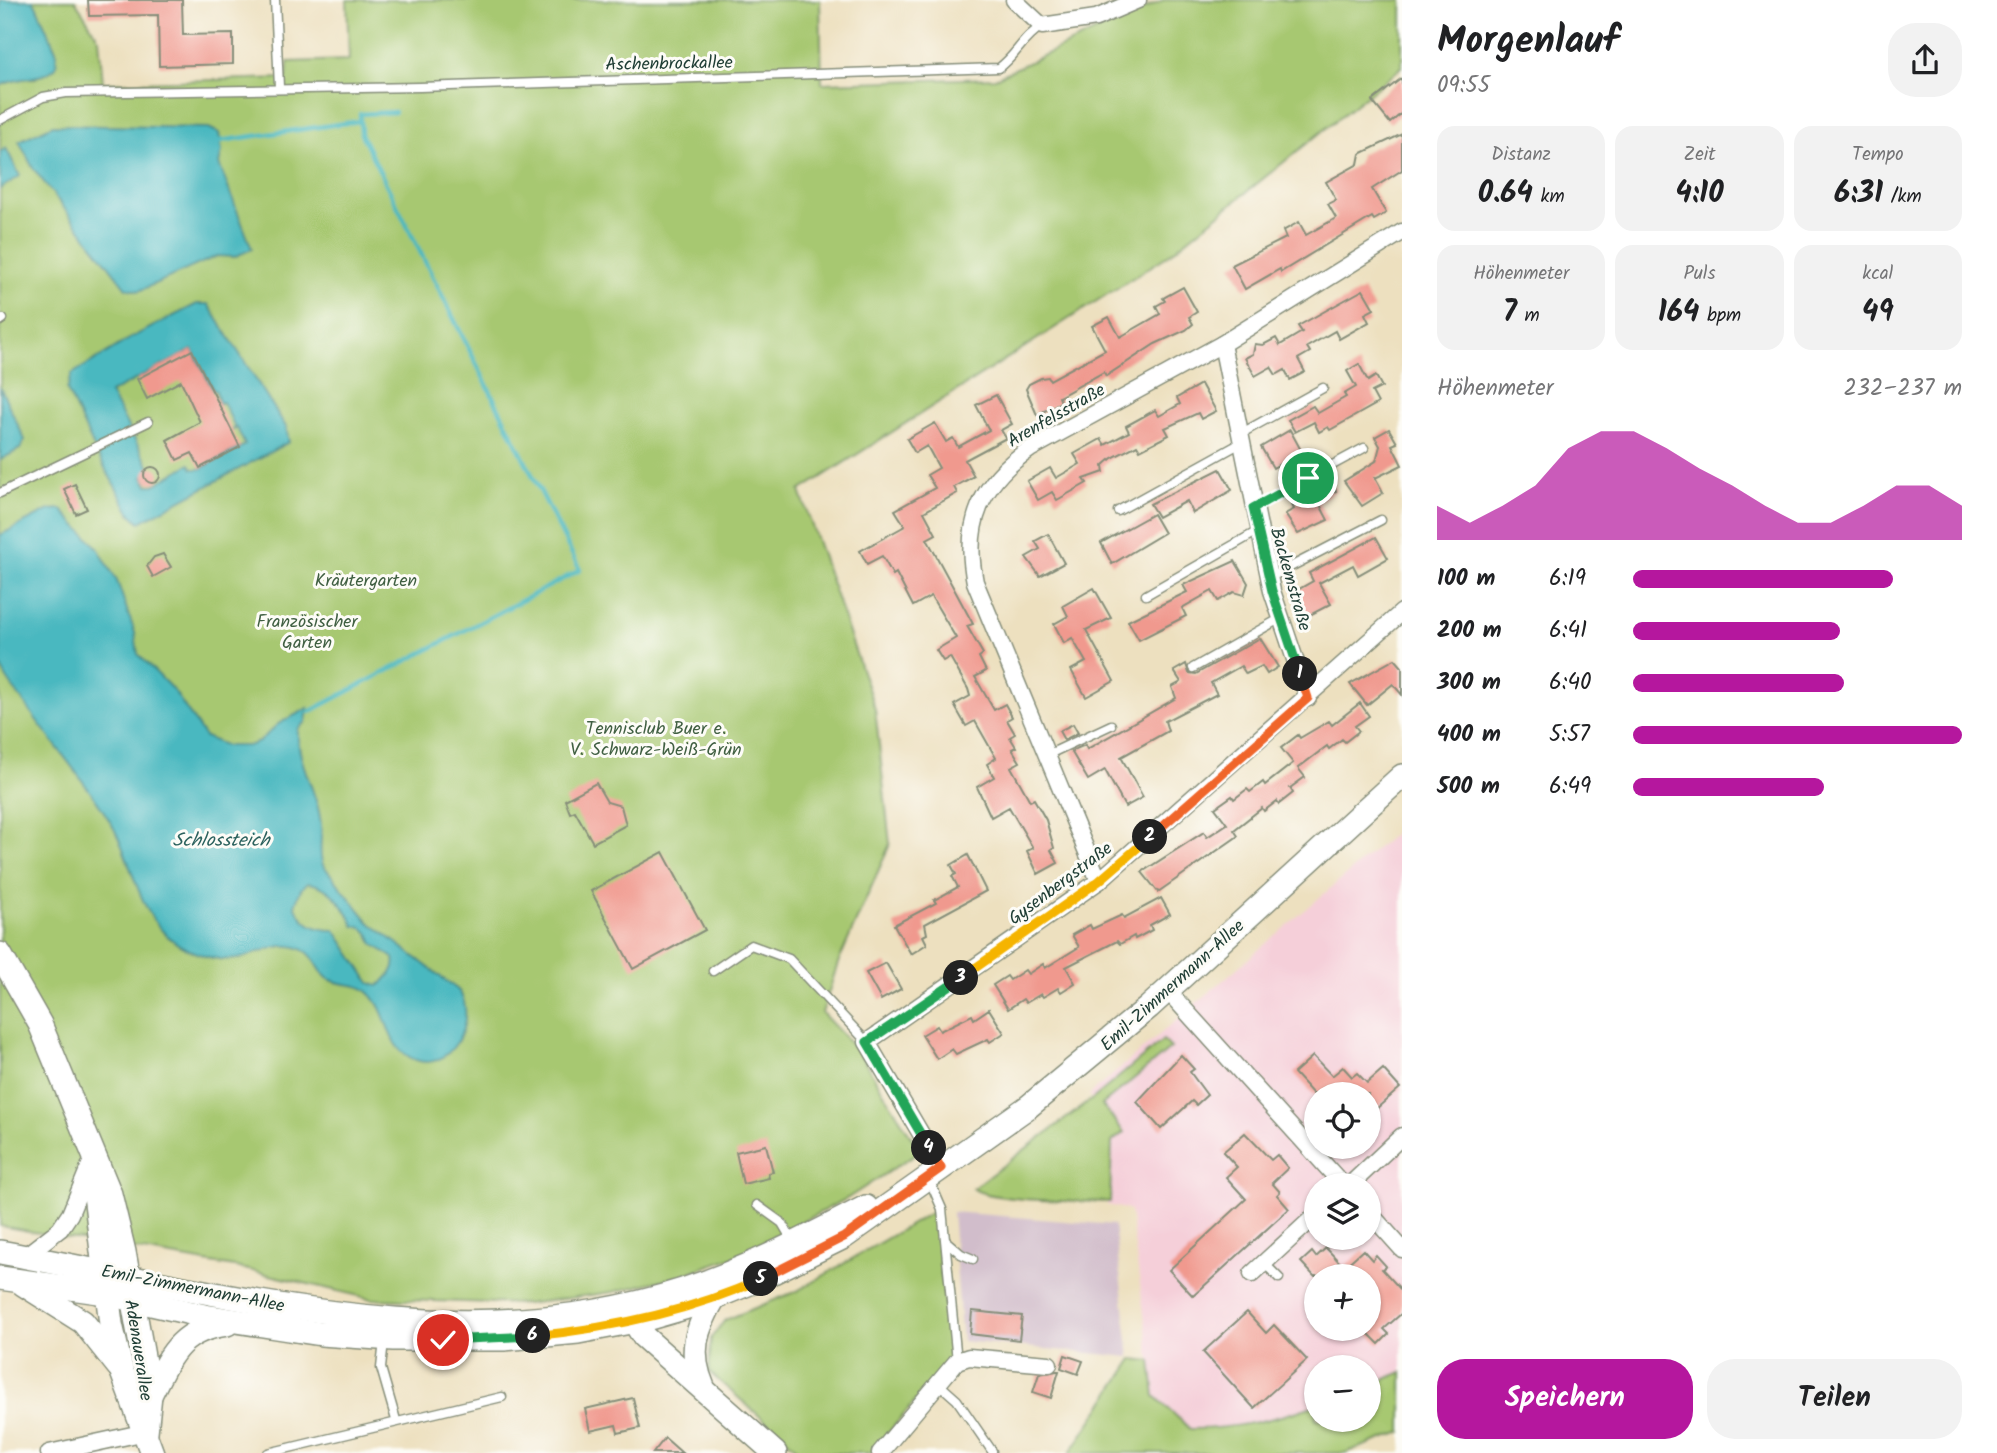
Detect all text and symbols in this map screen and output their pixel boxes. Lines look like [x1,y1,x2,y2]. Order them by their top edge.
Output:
text: Morgenlauf [1437,12,1619,72]
button: share [1888,23,1962,97]
street label: Aschenbrockallee [605,49,733,80]
text: 09:55 [1437,68,1490,104]
text: Distanz [1491,140,1551,170]
text: Zeit [1683,140,1716,170]
text: Tempo [1852,140,1904,170]
text: 0.64 [1478,170,1533,218]
text: 4:10 [1675,170,1724,218]
text: 6:31 [1834,170,1883,218]
text: km [1533,182,1565,212]
text: /km [1883,182,1922,212]
text: Höhenmeter [1473,259,1569,289]
text: Puls [1683,259,1716,289]
text: kcal [1862,259,1893,289]
text: 7 [1503,289,1517,337]
text: 164 [1658,289,1699,337]
text: 49 [1862,289,1894,337]
text: m [1517,301,1540,331]
text: bpm [1699,301,1741,331]
text: Höhenmeter [1437,371,1553,407]
text: 232–237 m [1843,371,1962,407]
street label: Arenfelsstraße [1002,376,1111,456]
pin [1278,448,1338,508]
icon: arrive [1289,459,1327,497]
street label: Backemstraße [1261,524,1318,635]
text: 100 m [1437,561,1495,597]
text: 6:19 [1549,561,1586,597]
park label: Kräutergarten [315,567,417,596]
park label: Französischer Garten [257,608,358,658]
text: 200 m [1437,613,1502,649]
text: 6:41 [1549,613,1587,649]
pin: 1 [1282,656,1318,692]
text: 1 [1297,658,1302,688]
text: 300 m [1437,665,1501,701]
text: 6:40 [1549,665,1592,701]
park label: Tennisclub Buer e. V. Schwarz-Weiß-Grün [570,715,742,765]
text: 400 m [1437,717,1501,753]
text: 5:57 [1549,717,1590,753]
text: 500 m [1437,769,1500,805]
text: 6:49 [1549,769,1591,805]
pin: 2 [1132,820,1168,854]
text: 2 [1144,821,1155,851]
water label: Schlossteich [172,826,271,856]
street label: Gysenbergstraße [1002,835,1119,933]
street label: Emil-Zimmermann-Allee [1094,913,1252,1059]
pin: 3 [944,960,978,996]
text: 3 [955,962,966,992]
map controls [1304,1082,1381,1432]
button: locate [1304,1082,1381,1159]
pin: 4 [912,1130,946,1166]
text: 4 [923,1132,934,1162]
button: layers [1304,1173,1381,1250]
street label: Emil-Zimmermann-Allee [99,1257,287,1321]
pin: 5 [744,1262,778,1296]
text: 5 [756,1263,765,1293]
button: + [1304,1264,1381,1341]
street label: Adenauerallee [115,1297,160,1403]
pin [413,1310,473,1370]
pin: 6 [516,1318,550,1354]
text: 6 [527,1320,538,1350]
icon: check [424,1321,462,1359]
button: − [1304,1355,1381,1432]
button: Speichern [1437,1359,1693,1439]
button: Teilen [1707,1359,1962,1439]

